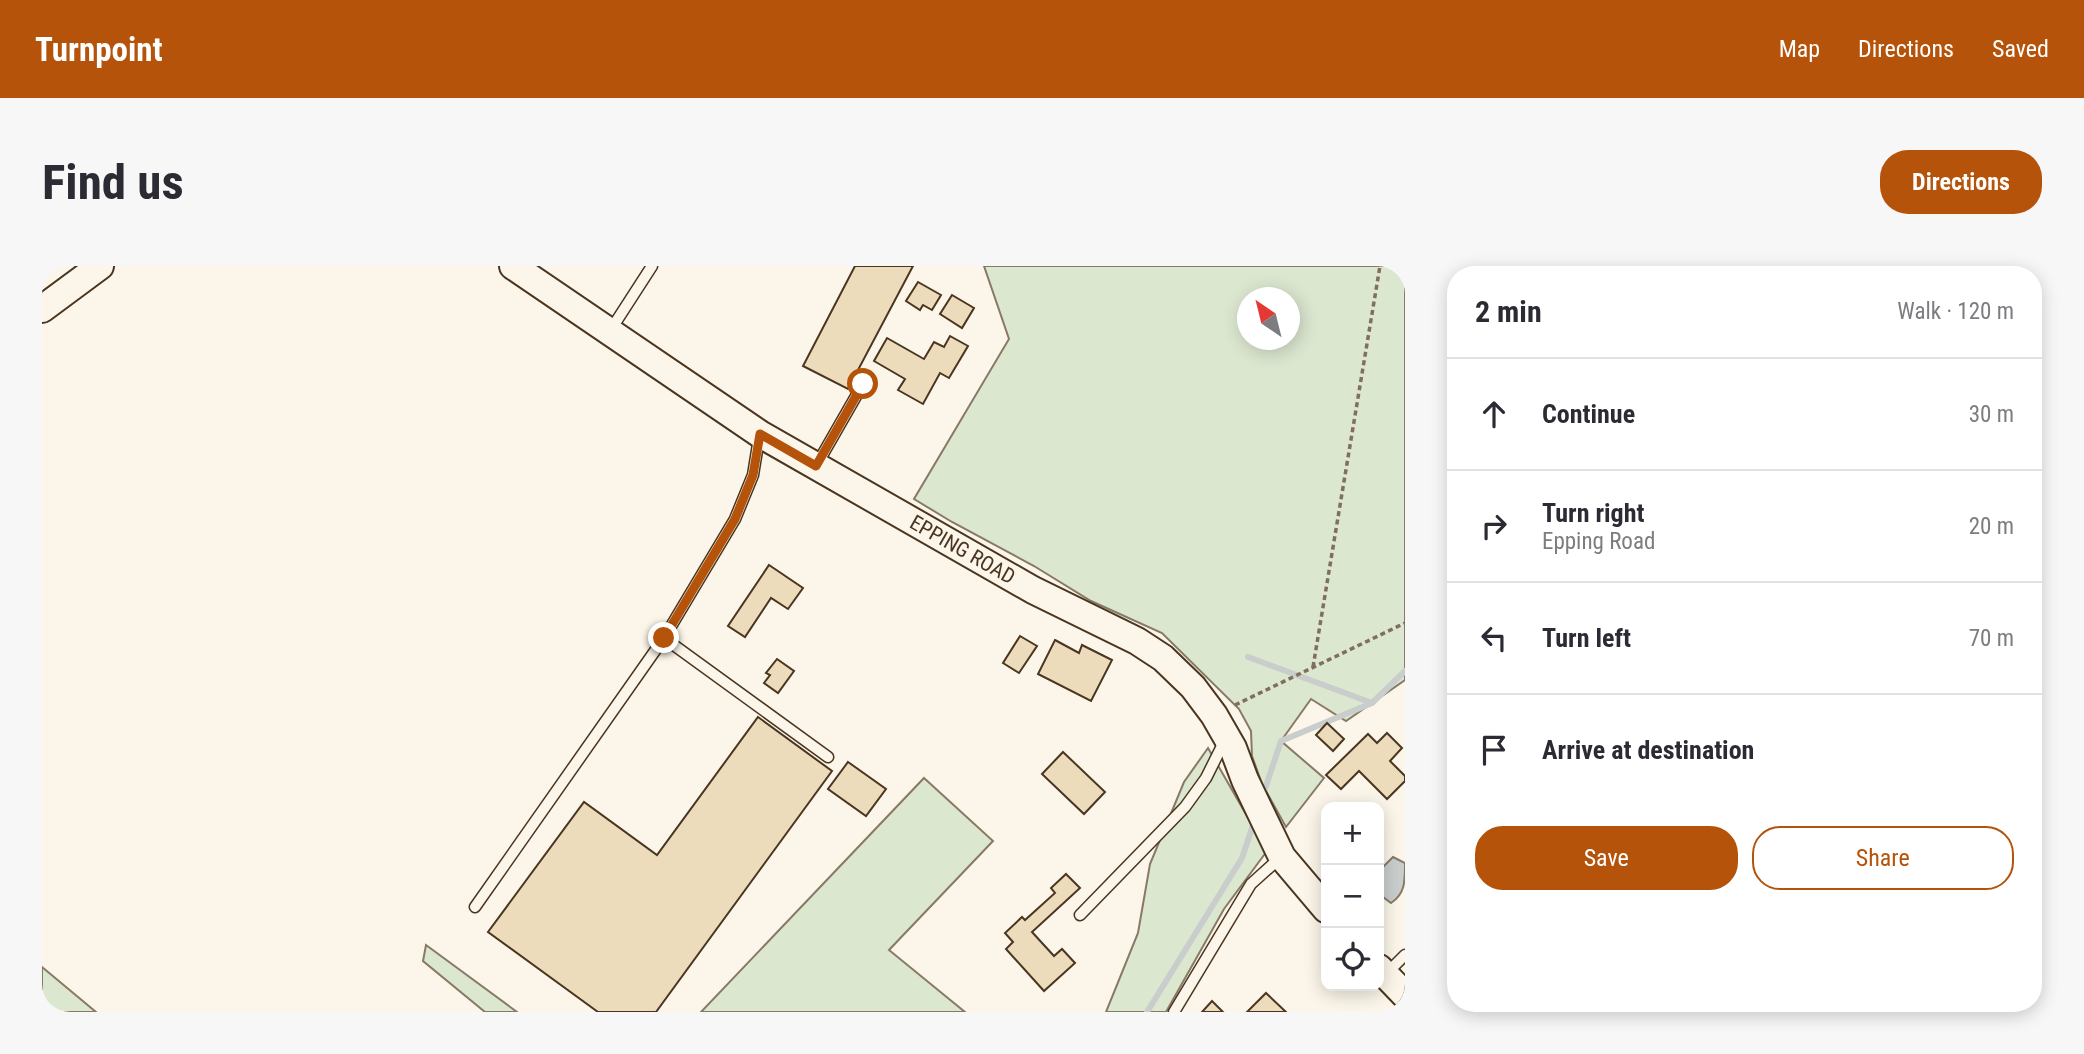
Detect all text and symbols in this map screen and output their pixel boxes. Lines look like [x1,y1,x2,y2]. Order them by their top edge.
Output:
text: Turnpoint [35,30,163,69]
text: Map [1779,35,1820,63]
text: Directions [1858,35,1954,63]
text: Saved [1992,35,2049,63]
button: Directions [1880,150,2042,214]
text: Find us [42,154,184,211]
north arrow [1237,287,1300,350]
text: 2 min [1475,294,1542,329]
text: Walk · 120 m [1897,298,2014,325]
route start [847,368,878,399]
icon: ahead [1475,395,1513,433]
text: Continue [1542,399,1635,429]
text: 30 m [1969,401,2014,428]
text: Turn right [1542,498,1644,528]
icon: right [1475,507,1513,545]
street label: EPPING ROAD [906,510,1019,589]
text: 20 m [1969,513,2014,540]
text: Epping Road [1542,528,1655,555]
icon: left [1475,619,1513,657]
route end [648,622,679,653]
text: Turn left [1542,623,1631,653]
text: 70 m [1969,625,2014,652]
icon: arrive [1475,731,1513,769]
text: Arrive at destination [1542,735,1754,765]
map controls [1321,802,1384,991]
button: + [1321,802,1384,865]
button: Save [1475,826,1738,890]
button: Share [1752,826,2014,890]
button: − [1321,865,1384,928]
button: locate [1321,928,1384,991]

